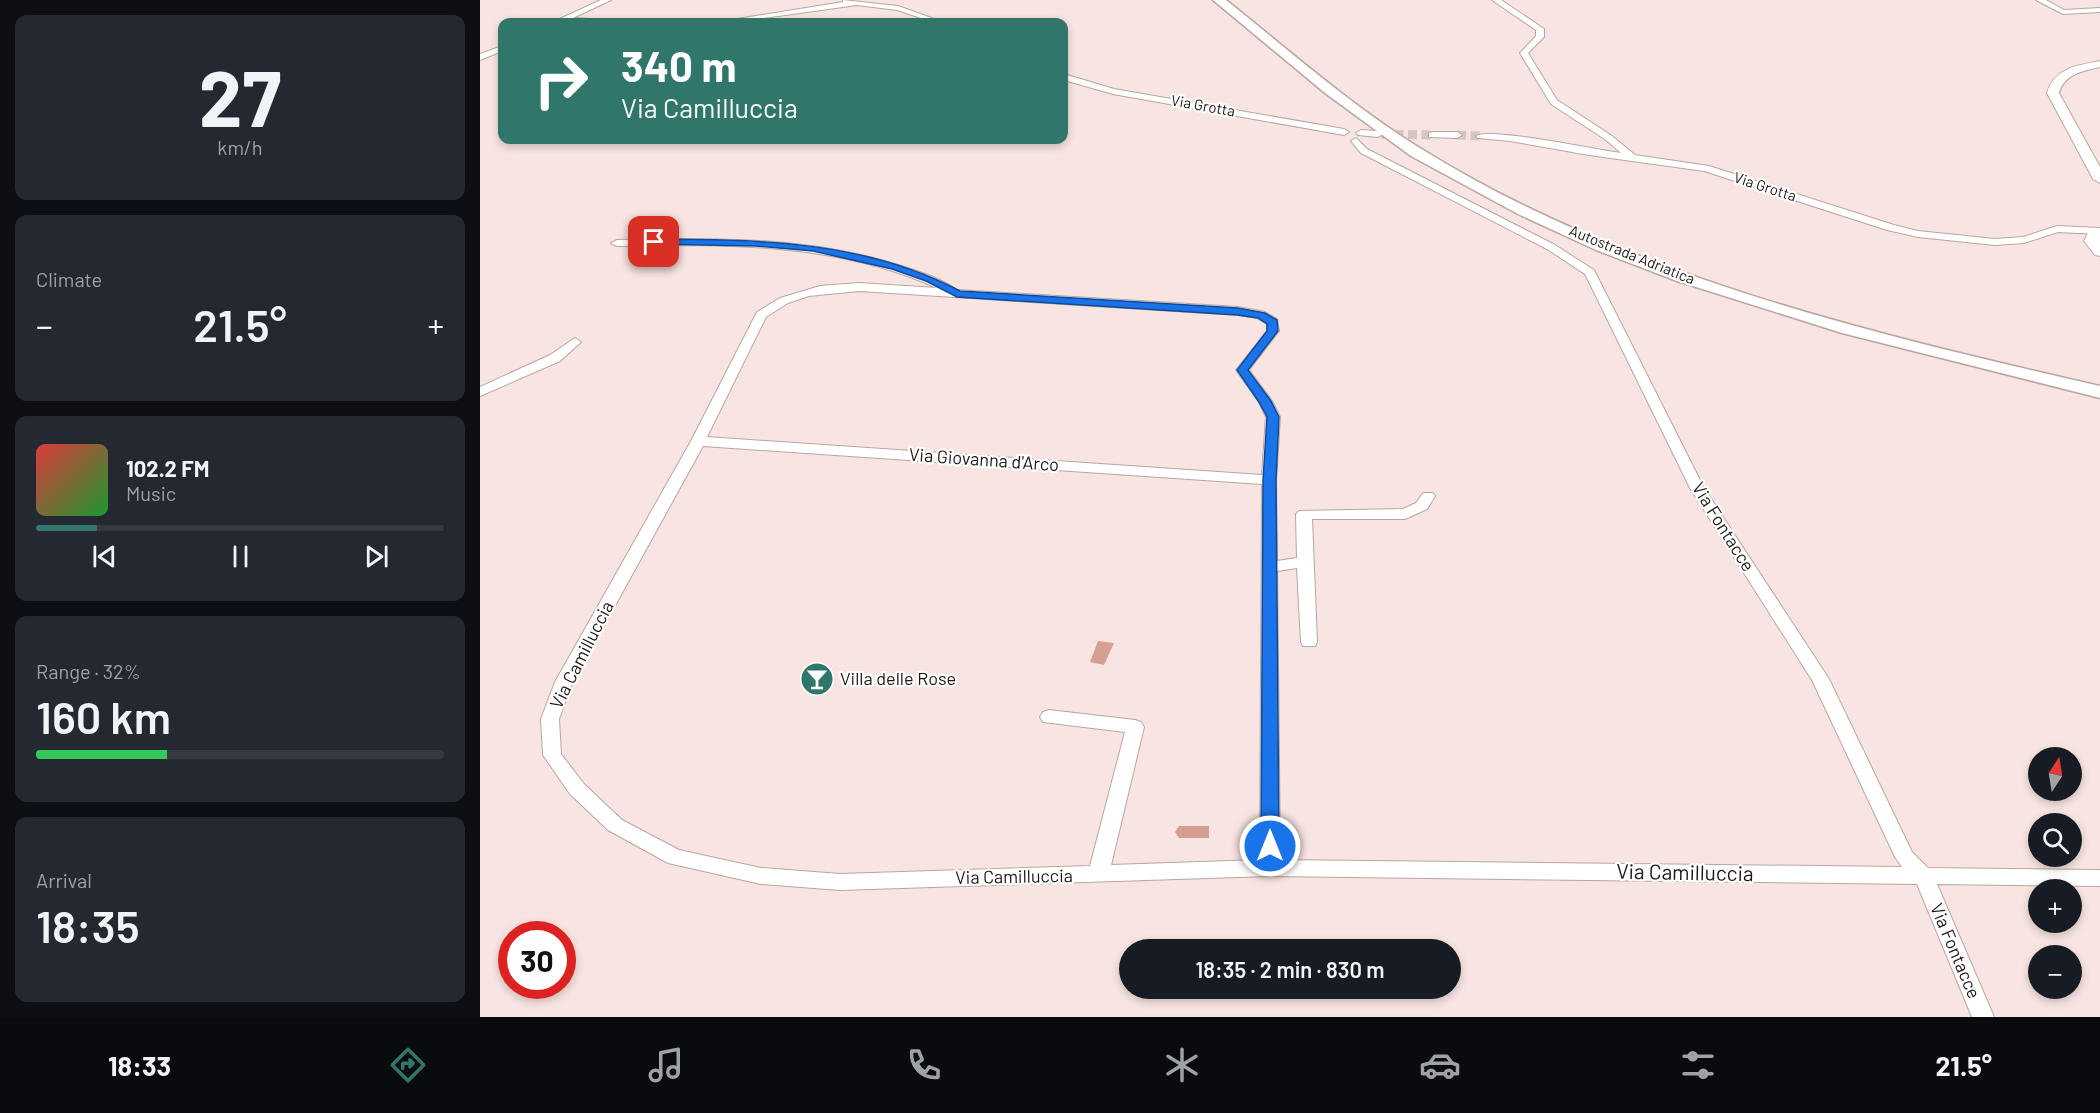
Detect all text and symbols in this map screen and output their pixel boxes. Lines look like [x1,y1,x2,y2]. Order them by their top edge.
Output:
text: 340 m [621,40,737,90]
icon: right [522,42,600,120]
text: 27 [199,49,281,143]
text: Via Camilluccia [621,91,798,123]
street label: Via Grotta [1170,91,1237,119]
text: km/h [217,135,263,159]
street label: Via Grotta [1732,168,1799,205]
pin [628,216,679,267]
street label: Autostrada Adriatica [1567,221,1698,287]
icon: arrive [637,225,670,258]
text: Climate [36,267,102,291]
text: 21.5° [193,297,287,351]
text: − [36,305,53,345]
text: + [427,305,444,345]
street label: Via Giovanna d'Arco [908,443,1060,475]
text: 102.2 FM [126,455,209,481]
street label: Via Fontacce [1688,478,1760,575]
text: Music [126,481,176,505]
icon: previous [88,540,121,573]
icon: pause [224,540,257,573]
icon: next [360,540,393,573]
street label: Via Camilluccia [545,597,618,712]
text: Range · 32% [36,659,141,683]
bar icon: Villa delle Rose [799,661,835,697]
place label: Villa delle Rose [840,667,956,689]
text: 160 km [36,689,171,743]
north arrow [2028,747,2082,801]
map controls [2028,747,2082,999]
button: search [2028,813,2082,867]
position arrow [1238,814,1302,878]
street label: Via Camilluccia [1616,858,1754,885]
street label: Via Camilluccia [955,864,1073,888]
text: Arrival [36,868,92,892]
button: + [2028,879,2082,933]
text: 18:35 [36,898,140,952]
street label: Via Fontacce [1926,900,1986,1001]
speed limit sign: 30 [498,921,576,999]
button: − [2028,945,2082,999]
text: 18:35 · 2 min · 830 m [1195,956,1385,982]
icon: directions [387,1044,429,1086]
icon: music [645,1044,687,1086]
icon: phone [903,1044,945,1086]
icon: climate [1161,1044,1203,1086]
icon: car [1419,1044,1461,1086]
icon: filters [1677,1044,1719,1086]
text: 18:33 [108,1049,171,1081]
text: 21.5° [1935,1049,1992,1081]

